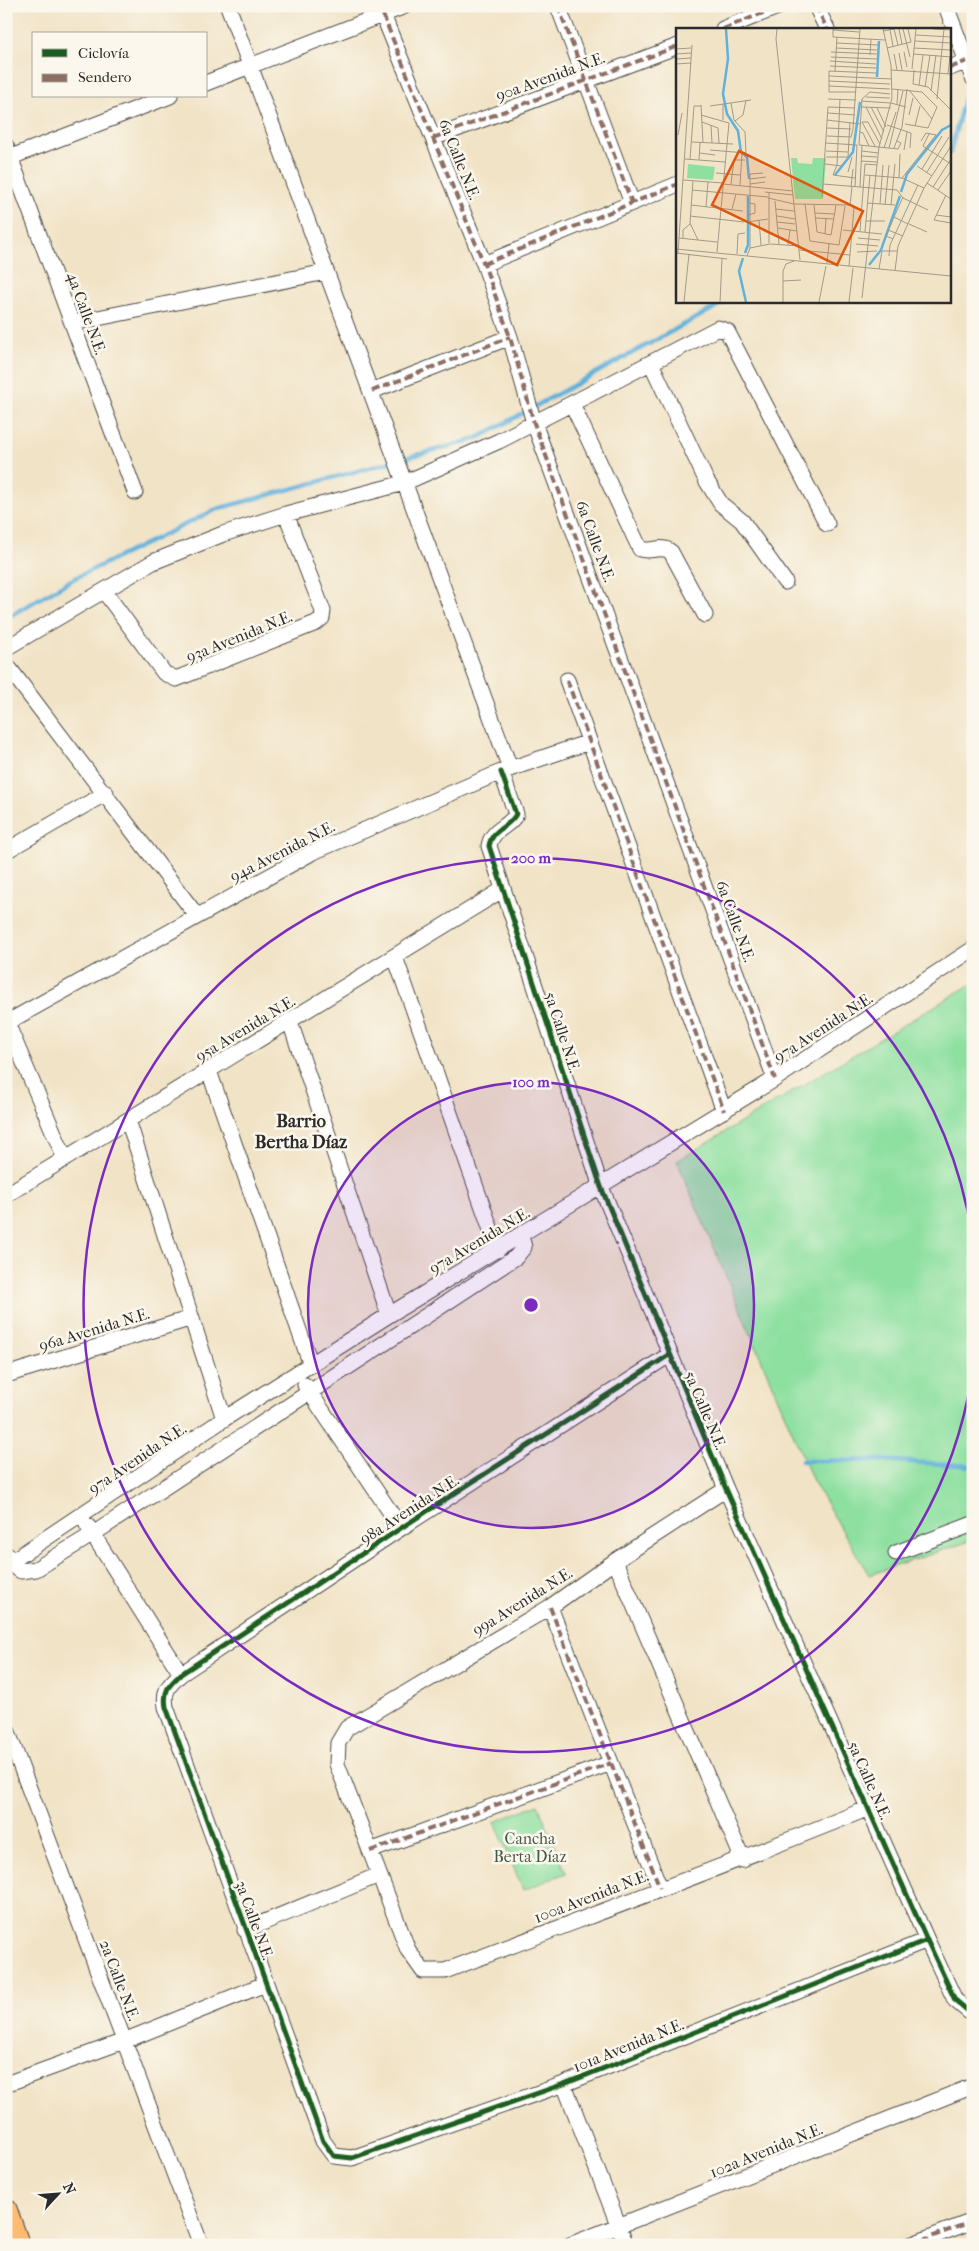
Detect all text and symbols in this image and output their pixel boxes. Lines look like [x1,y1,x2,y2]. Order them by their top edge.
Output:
inset map [676,28,952,302]
legend [32,32,208,98]
text: Ciclovía [78,44,130,62]
street label: 90a Avenida N.E. [493,48,607,105]
text: Sendero [78,68,132,86]
street label: 6a Calle N.E. [435,116,484,202]
street label: 4a Calle N.E. [63,269,110,357]
street label: 6a Calle N.E. [572,498,619,585]
street label: 93a Avenida N.E. [183,607,295,666]
street label: 94a Avenida N.E. [227,817,338,886]
text: 200 m [511,849,551,867]
street label: 6a Calle N.E. [712,878,759,965]
street label: 5a Calle N.E. [541,989,584,1075]
street label: 97a Avenida N.E. [770,989,876,1066]
street label: 95a Avenida N.E. [192,991,298,1066]
text: 100 m [512,1073,550,1091]
district label: Barrio Bertha Díaz [255,1111,347,1153]
street label: 97a Avenida N.E. [426,1203,533,1278]
centre of rings [522,1296,540,1314]
street label: 96a Avenida N.E. [37,1304,152,1355]
street label: 5a Calle N.E. [680,1368,731,1452]
street label: 97a Avenida N.E. [85,1419,190,1498]
street label: 98a Avenida N.E. [356,1470,462,1548]
street label: 99a Avenida N.E. [469,1563,576,1640]
street label: 5a Calle N.E. [844,1738,895,1822]
park label: Cancha Berta Díaz [493,1829,567,1866]
street label: 100a Avenida N.E. [531,1866,651,1927]
street label: 3a Calle N.E. [231,1878,278,1963]
street label: 2a Calle N.E. [95,1937,144,2023]
street label: 101a Avenida N.E. [570,2015,686,2076]
street label: 102a Avenida N.E. [707,2119,825,2182]
north arrow [32,2168,82,2218]
text: N [59,2180,79,2197]

